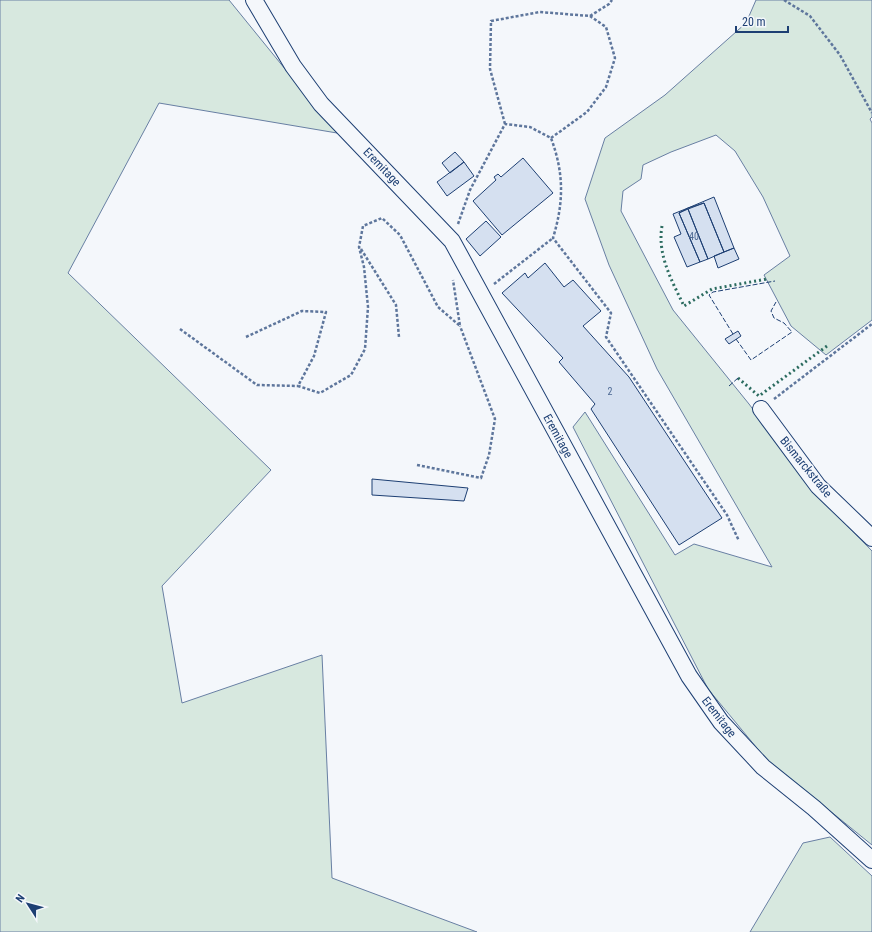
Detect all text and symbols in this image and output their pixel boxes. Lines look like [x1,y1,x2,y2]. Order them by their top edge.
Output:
scale bar [736,8,788,34]
text: 20 m [742,15,766,29]
street label: Eremitage [360,145,404,189]
house number: 40 [689,231,699,242]
house number: 2 [608,386,613,397]
street label: Eremitage [540,412,576,461]
street label: Bismarckstraße [777,434,835,501]
street label: Eremitage [699,694,739,740]
north arrow [8,884,48,924]
text: N [13,892,28,905]

